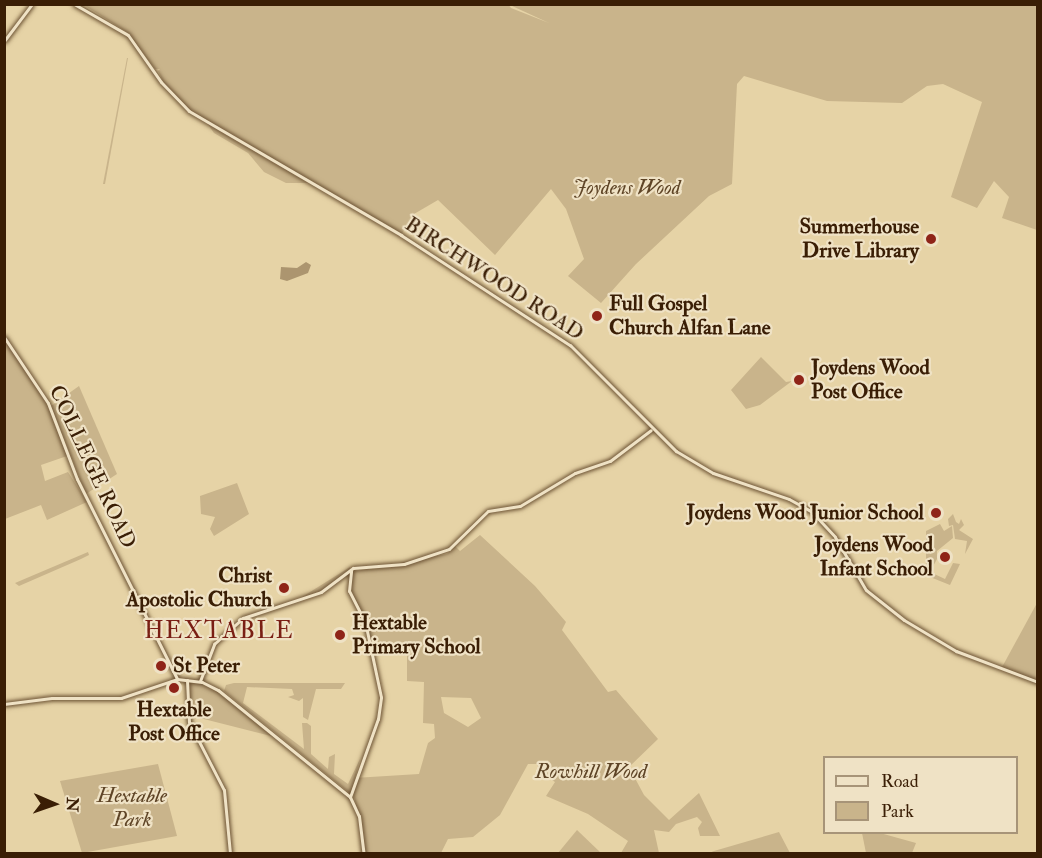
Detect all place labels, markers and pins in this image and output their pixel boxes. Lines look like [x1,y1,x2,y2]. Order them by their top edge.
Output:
place label: Summerhouse Drive Library [800,214,919,264]
marker: Summerhouse Drive Library [924,232,938,246]
place label: Full Gospel Church Alfan Lane [609,291,771,341]
marker: Full Gospel Church Alfan Lane [590,309,604,323]
place label: Joydens Wood Post Office [811,355,930,405]
marker: Joydens Wood Post Office [792,373,806,387]
place label: Joydens Wood Junior School [687,500,924,526]
marker: Joydens Wood Junior School [929,506,943,520]
place label: Joydens Wood Infant School [814,532,933,582]
marker: Joydens Wood Infant School [938,550,952,564]
place label: Christ Apostolic Church [126,563,272,613]
marker: Christ Apostolic Church [277,581,291,595]
place label: Hextable Primary School [352,610,481,660]
marker: Hextable Primary School [333,628,347,642]
place label: St Peter [173,653,240,679]
marker: St Peter [154,659,168,673]
marker: Hextable Post Office [167,681,181,695]
place label: Hextable Post Office [128,697,220,747]

